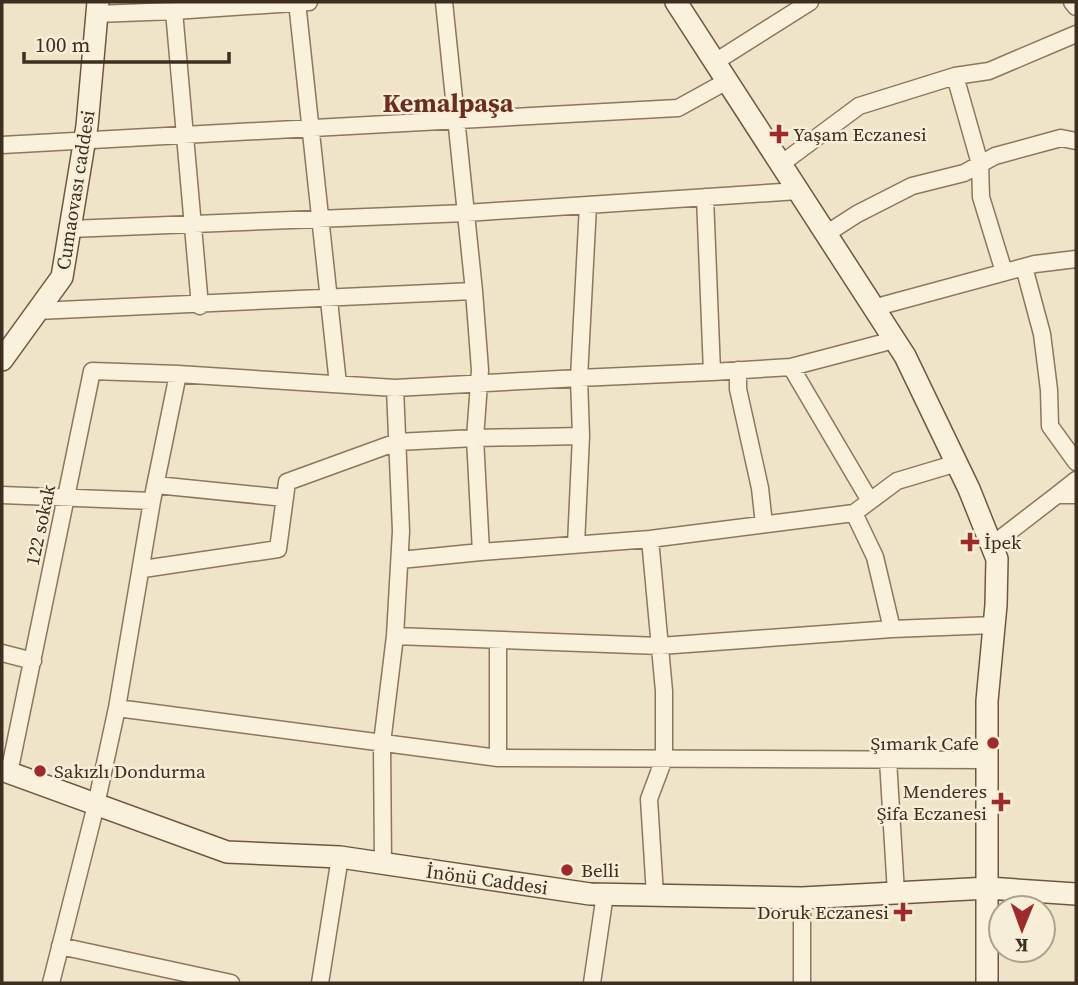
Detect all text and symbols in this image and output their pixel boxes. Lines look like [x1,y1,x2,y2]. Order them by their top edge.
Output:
scale bar [24,21,229,65]
text: 100 m [35,30,90,59]
district label: Kemalpaşa [382,85,514,121]
street label: Cumaovası caddesi [50,108,101,272]
place label: Yaşam Eczanesi [793,121,927,147]
marker: Yaşam Eczanesi [771,126,787,142]
street label: 122 sokak [19,482,61,568]
place label: İpek [984,529,1022,555]
marker: İpek [962,534,978,550]
place label: Şımarık Cafe [871,730,979,756]
marker: Şımarık Cafe [985,735,1001,751]
place label: Sakızlı Dondurma [54,758,206,784]
marker: Sakızlı Dondurma [32,763,48,779]
place label: Menderes Şifa Eczanesi [877,778,987,826]
marker: Menderes Şifa Eczanesi [993,794,1009,810]
place label: Belli [581,857,620,883]
street label: İnönü Caddesi [424,858,550,900]
marker: Belli [559,862,575,878]
north arrow [987,894,1057,964]
place label: Doruk Eczanesi [757,899,889,925]
marker: Doruk Eczanesi [895,904,911,920]
text: K [1014,933,1029,959]

